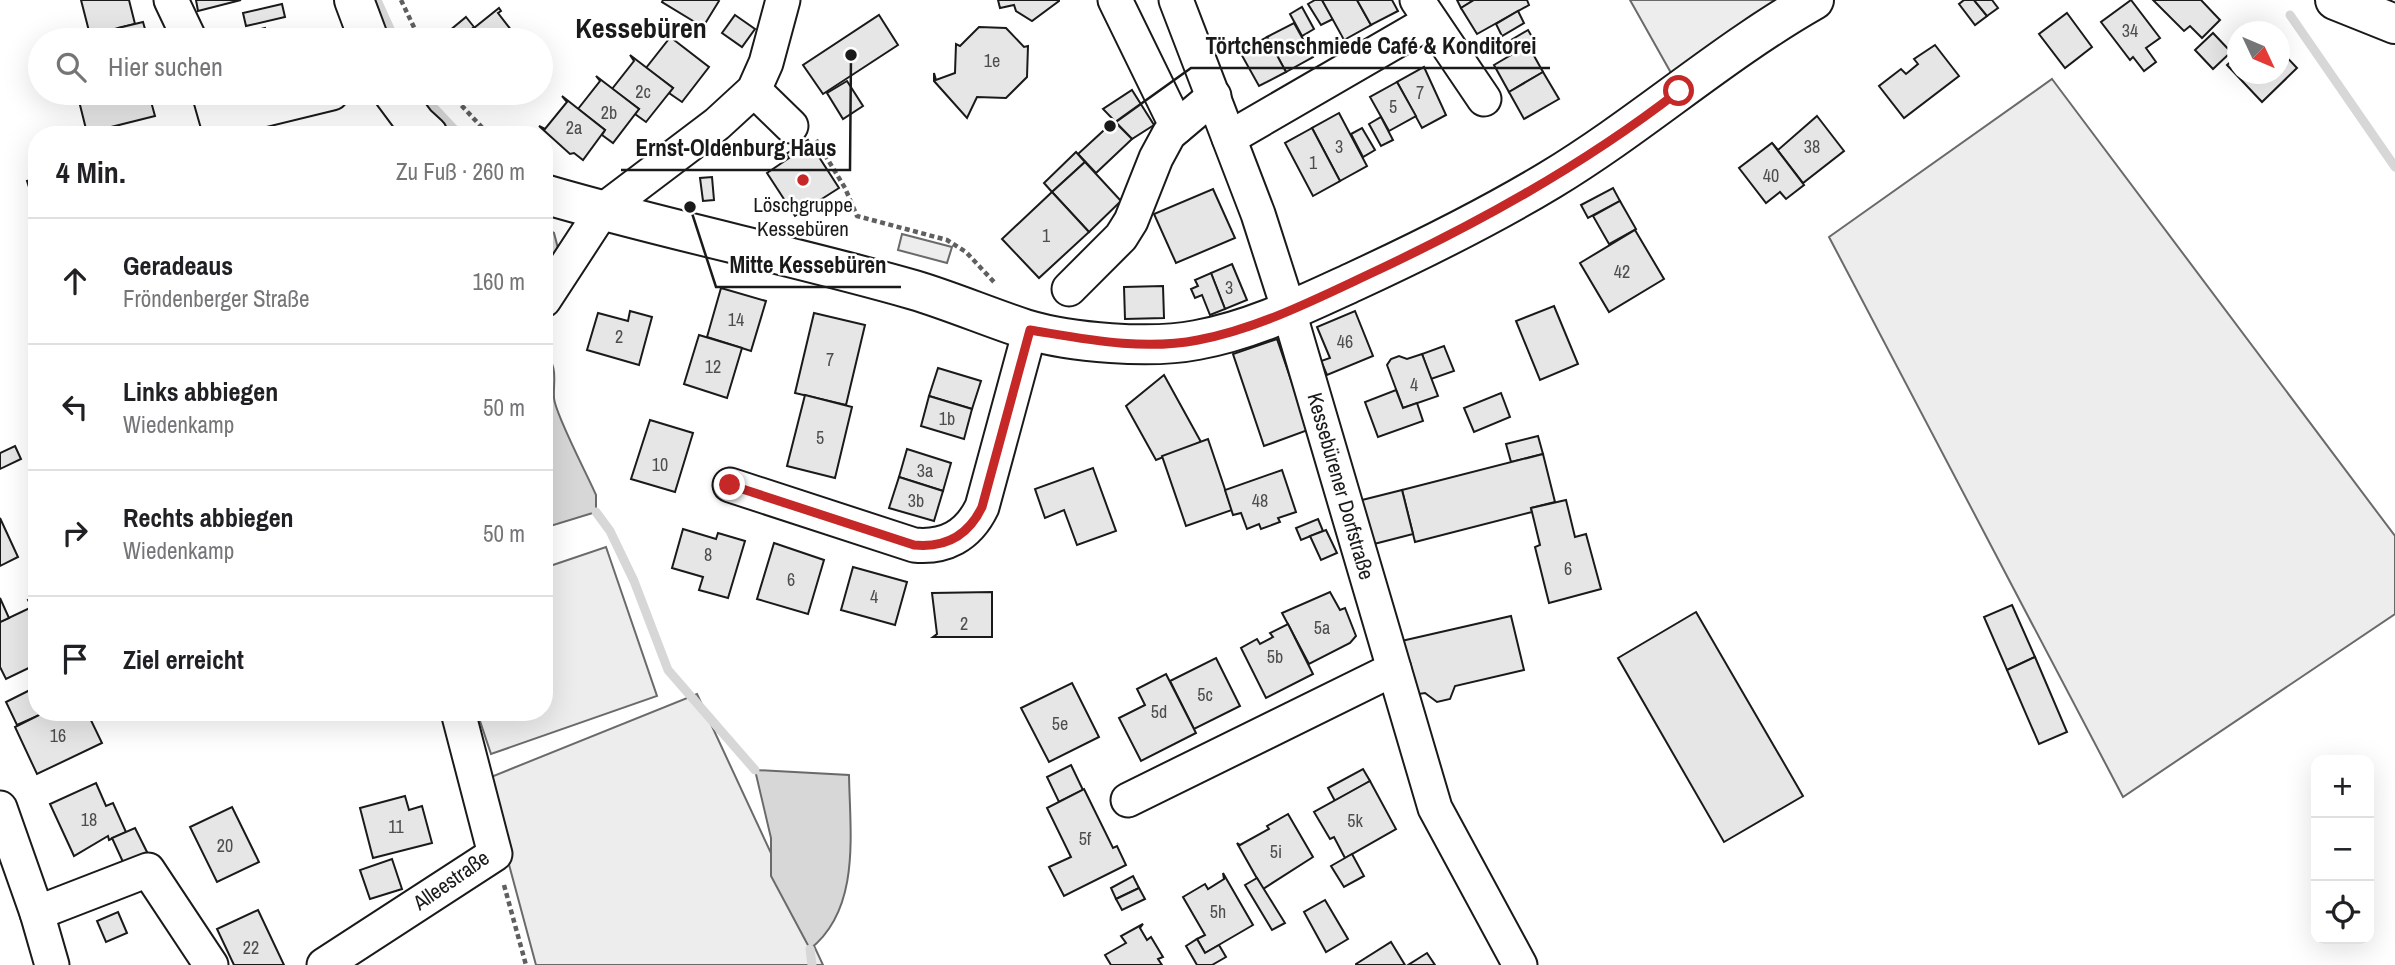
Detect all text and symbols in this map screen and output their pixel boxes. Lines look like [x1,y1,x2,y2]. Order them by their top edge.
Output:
district label: Kessebüren [575,9,707,47]
house number: 34 [2122,18,2138,43]
north arrow [2227,21,2290,84]
callout: Törtchenschmiede Café & Konditorei [1191,24,1550,68]
search box [28,28,553,105]
text: Törtchenschmiede Café & Konditorei [1206,30,1536,61]
icon: search [52,48,90,86]
house number: 1e [984,48,1000,73]
text: Hier suchen [108,49,223,84]
route start [1663,75,1694,106]
house number: 2c [635,79,651,104]
house number: 7 [1416,80,1424,105]
house number: 5 [1389,94,1397,119]
house number: 2b [601,100,617,125]
house number: 2a [566,115,582,140]
callout: Ernst-Oldenburg Haus [621,126,850,170]
text: Ernst-Oldenburg Haus [635,132,837,163]
house number: 3 [1335,134,1343,159]
house number: 38 [1804,134,1820,159]
house number: 1 [1309,150,1318,175]
text: 4 Min. [56,152,126,192]
text: Zu Fuß · 260 m [396,156,525,187]
house number: 40 [1763,163,1779,188]
marker: Löschgruppe Kessebüren [795,172,811,188]
place label: Löschgruppe Kessebüren [753,190,853,243]
house number: 1 [1042,223,1051,248]
callout: Mitte Kessebüren [716,243,901,287]
text: Geradeaus [123,248,233,283]
text: Mitte Kessebüren [729,249,887,280]
house number: 42 [1614,259,1630,284]
icon: ahead [56,262,94,300]
text: 160 m [473,266,525,297]
house number: 3 [1225,275,1233,300]
text: Fröndenberger Straße [123,283,310,314]
house number: 14 [728,307,744,332]
house number: 2 [615,324,623,349]
house number: 46 [1337,329,1353,354]
house number: 7 [826,347,834,372]
house number: 12 [705,354,721,379]
house number: 4 [1410,372,1418,397]
text: Links abbiegen [123,374,278,409]
icon: left [56,388,94,426]
street label: Kessebürener Dorfstraße [1300,389,1382,583]
text: 50 m [483,392,525,423]
house number: 1b [939,406,955,431]
text: Wiedenkamp [123,409,234,440]
house number: 5 [816,425,824,450]
house number: 10 [652,452,668,477]
house number: 3a [917,458,933,483]
route end [714,469,745,500]
house number: 3b [908,488,924,513]
house number: 48 [1252,488,1268,513]
text: Rechts abbiegen [123,500,294,535]
icon: right [56,514,94,552]
text: 50 m [483,518,525,549]
text: Wiedenkamp [123,535,234,566]
house number: 8 [704,542,712,567]
house number: 6 [1564,556,1572,581]
house number: 6 [787,567,795,592]
house number: 4 [870,584,878,609]
house number: 2 [960,611,968,636]
house number: 5a [1314,615,1330,640]
icon: arrive [56,640,94,678]
text: Ziel erreicht [123,642,244,677]
house number: 5b [1267,644,1283,669]
house number: 5c [1197,682,1213,707]
house number: 5d [1151,699,1167,724]
house number: 5e [1052,711,1068,736]
house number: 16 [50,723,66,748]
map controls [2311,755,2374,944]
button: + [2311,755,2374,818]
house number: 18 [81,807,97,832]
house number: 5k [1347,808,1363,833]
house number: 11 [388,814,404,839]
button: − [2311,818,2374,881]
house number: 5f [1079,826,1092,851]
house number: 20 [217,833,233,858]
house number: 5i [1270,839,1282,864]
street label: Alleestraße [406,843,495,917]
button: locate [2311,881,2374,944]
house number: 5h [1210,899,1226,924]
house number: 22 [243,935,259,960]

